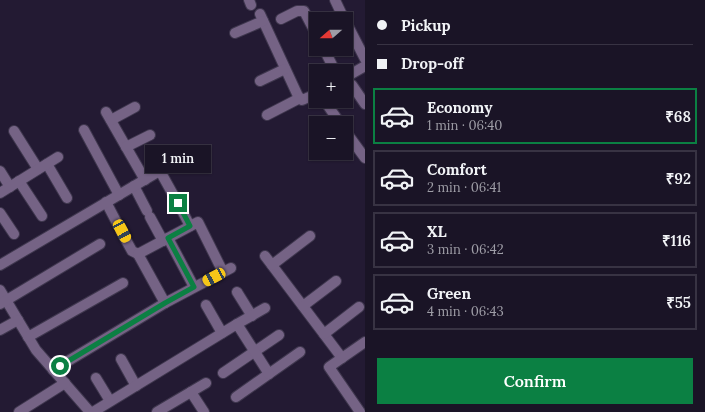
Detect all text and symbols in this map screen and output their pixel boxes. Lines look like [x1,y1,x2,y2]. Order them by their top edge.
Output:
north arrow [309,12,353,56]
map controls [309,12,353,160]
text: Pickup [401,16,450,35]
text: Drop-off [401,54,463,73]
button: + [309,64,353,108]
icon: car [379,98,415,134]
text: Economy [427,98,492,117]
text: ₹68 [665,107,691,126]
button: − [309,116,353,160]
text: 1 min · 06:40 [427,117,502,134]
callout: 1 min [145,145,211,173]
text: 1 min [162,150,194,167]
icon: car [379,160,415,196]
text: Comfort [427,160,487,179]
text: ₹92 [666,169,691,188]
text: 2 min · 06:41 [427,179,501,196]
route end [169,194,187,212]
car [111,218,133,244]
icon: car [379,222,415,258]
text: XL [427,222,447,241]
text: ₹116 [662,231,691,250]
text: 3 min · 06:42 [427,241,504,258]
car [201,266,227,288]
icon: car [379,284,415,320]
text: Green [427,284,471,303]
text: ₹55 [666,293,691,312]
text: 4 min · 06:43 [427,303,504,320]
route start [51,357,69,375]
button: Confirm [377,358,693,404]

